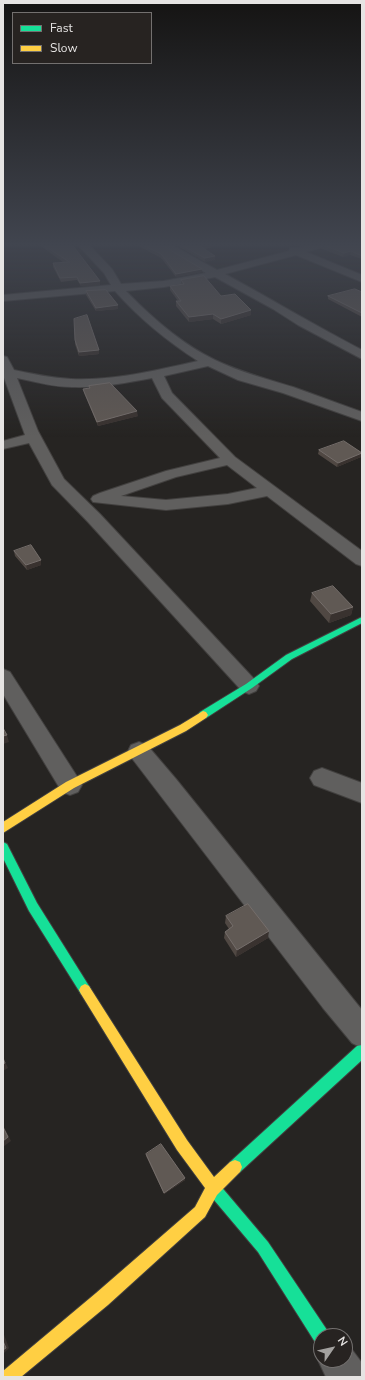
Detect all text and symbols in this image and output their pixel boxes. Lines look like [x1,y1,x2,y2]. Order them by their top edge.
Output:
legend [12,12,152,64]
text: Fast [50,20,73,36]
text: Slow [50,40,78,56]
north arrow [313,1328,353,1368]
text: N [334,1334,351,1349]

